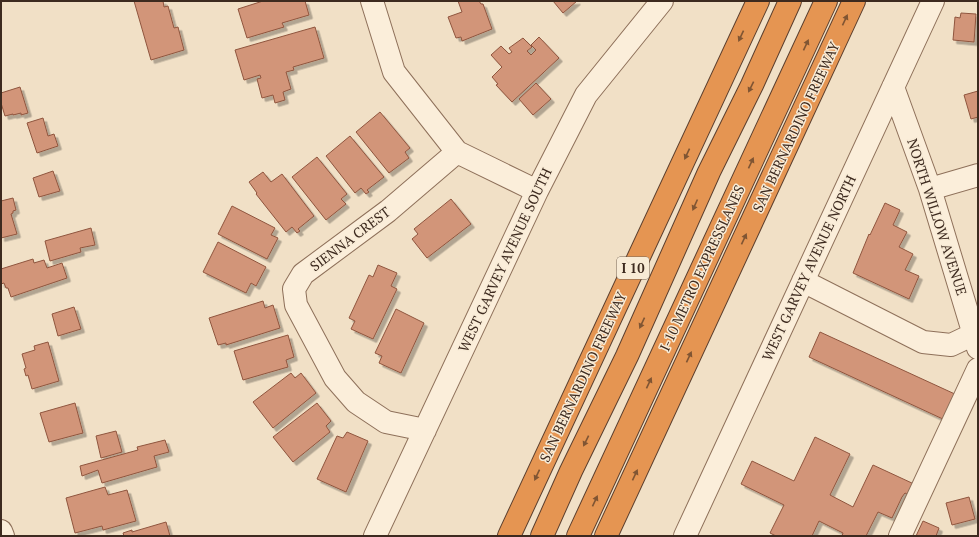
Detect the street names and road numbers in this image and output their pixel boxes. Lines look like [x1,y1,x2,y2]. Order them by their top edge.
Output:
street label: SAN BERNARDINO FREEWAY [748,38,844,215]
street label: NORTH WILLOW AVENUE [903,136,972,298]
street label: WEST GARVEY AVENUE SOUTH [453,165,556,355]
street label: WEST GARVEY AVENUE NORTH [757,172,860,364]
street label: I-10 METRO EXPRESSLANES [655,182,749,354]
street label: SIENNA CREST [306,202,394,275]
road number: I 10 [617,257,649,279]
street label: SAN BERNARDINO FREEWAY [535,288,631,465]

